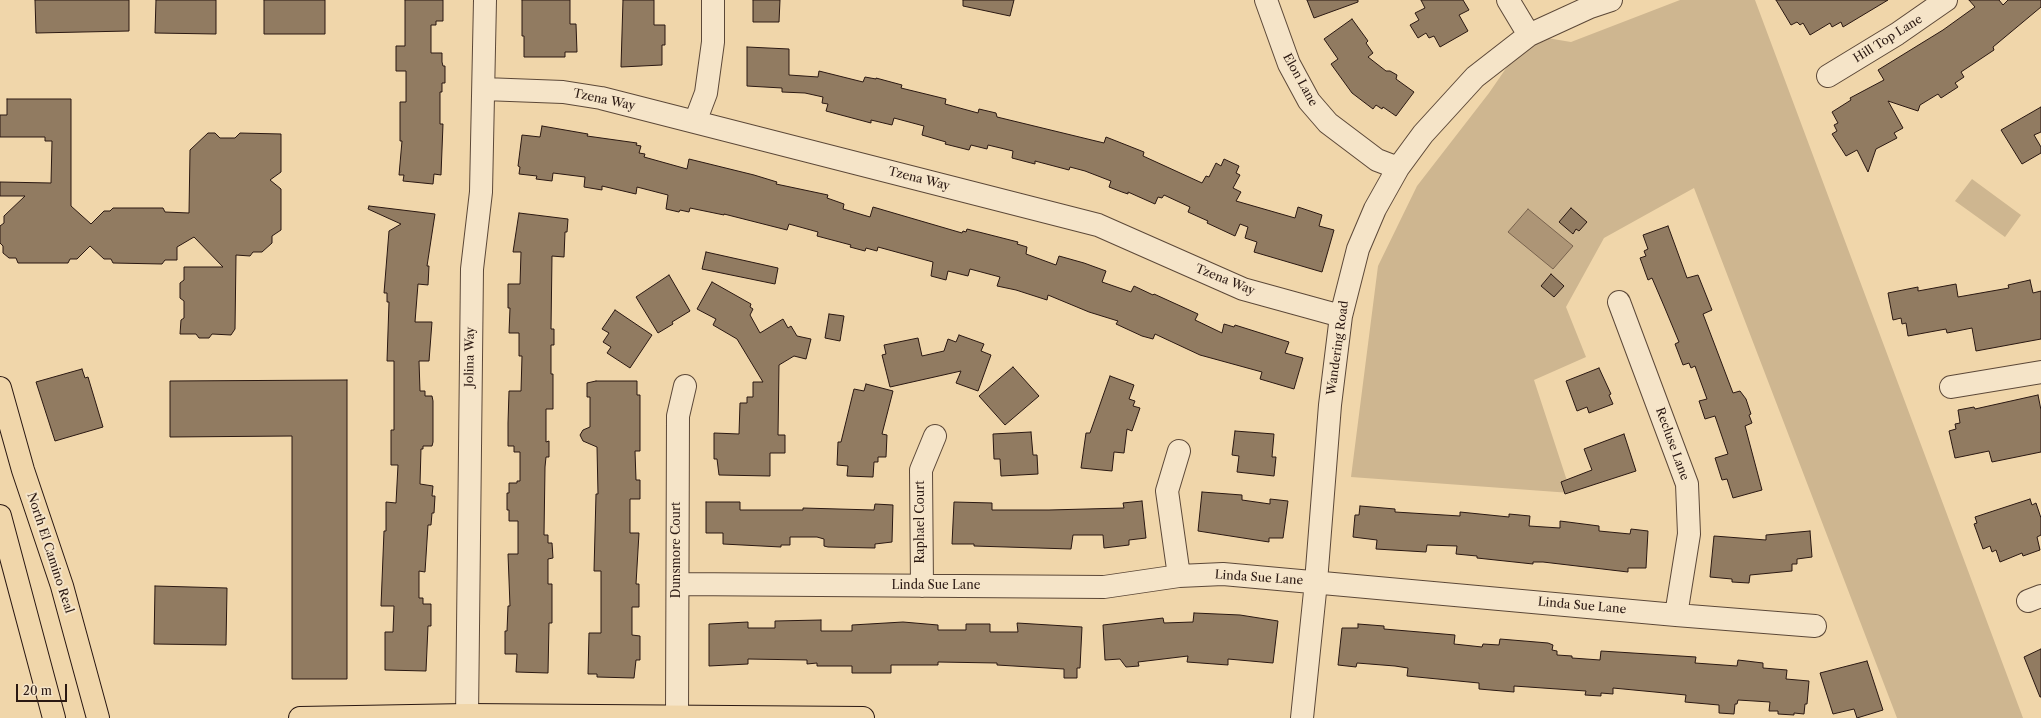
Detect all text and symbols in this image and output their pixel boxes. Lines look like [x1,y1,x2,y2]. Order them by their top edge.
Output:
street label: Hill Top Lane [1851,12,1925,66]
street label: Elon Lane [1280,51,1320,109]
street label: Tzena Way [572,86,636,114]
street label: Tzena Way [887,164,951,194]
street label: Tzena Way [1193,261,1257,299]
street label: Wandering Road [1324,300,1352,396]
street label: Jolina Way [462,327,478,387]
street label: Recluse Lane [1652,406,1692,482]
street label: Raphael Court [914,480,928,564]
street label: North El Camino Real [24,491,76,615]
street label: Dunsmore Court [670,502,684,598]
street label: Linda Sue Lane [1214,568,1304,588]
street label: Linda Sue Lane [892,579,980,593]
street label: Linda Sue Lane [1537,595,1627,617]
scale bar [18,676,69,702]
text: 20 m [23,683,52,698]

